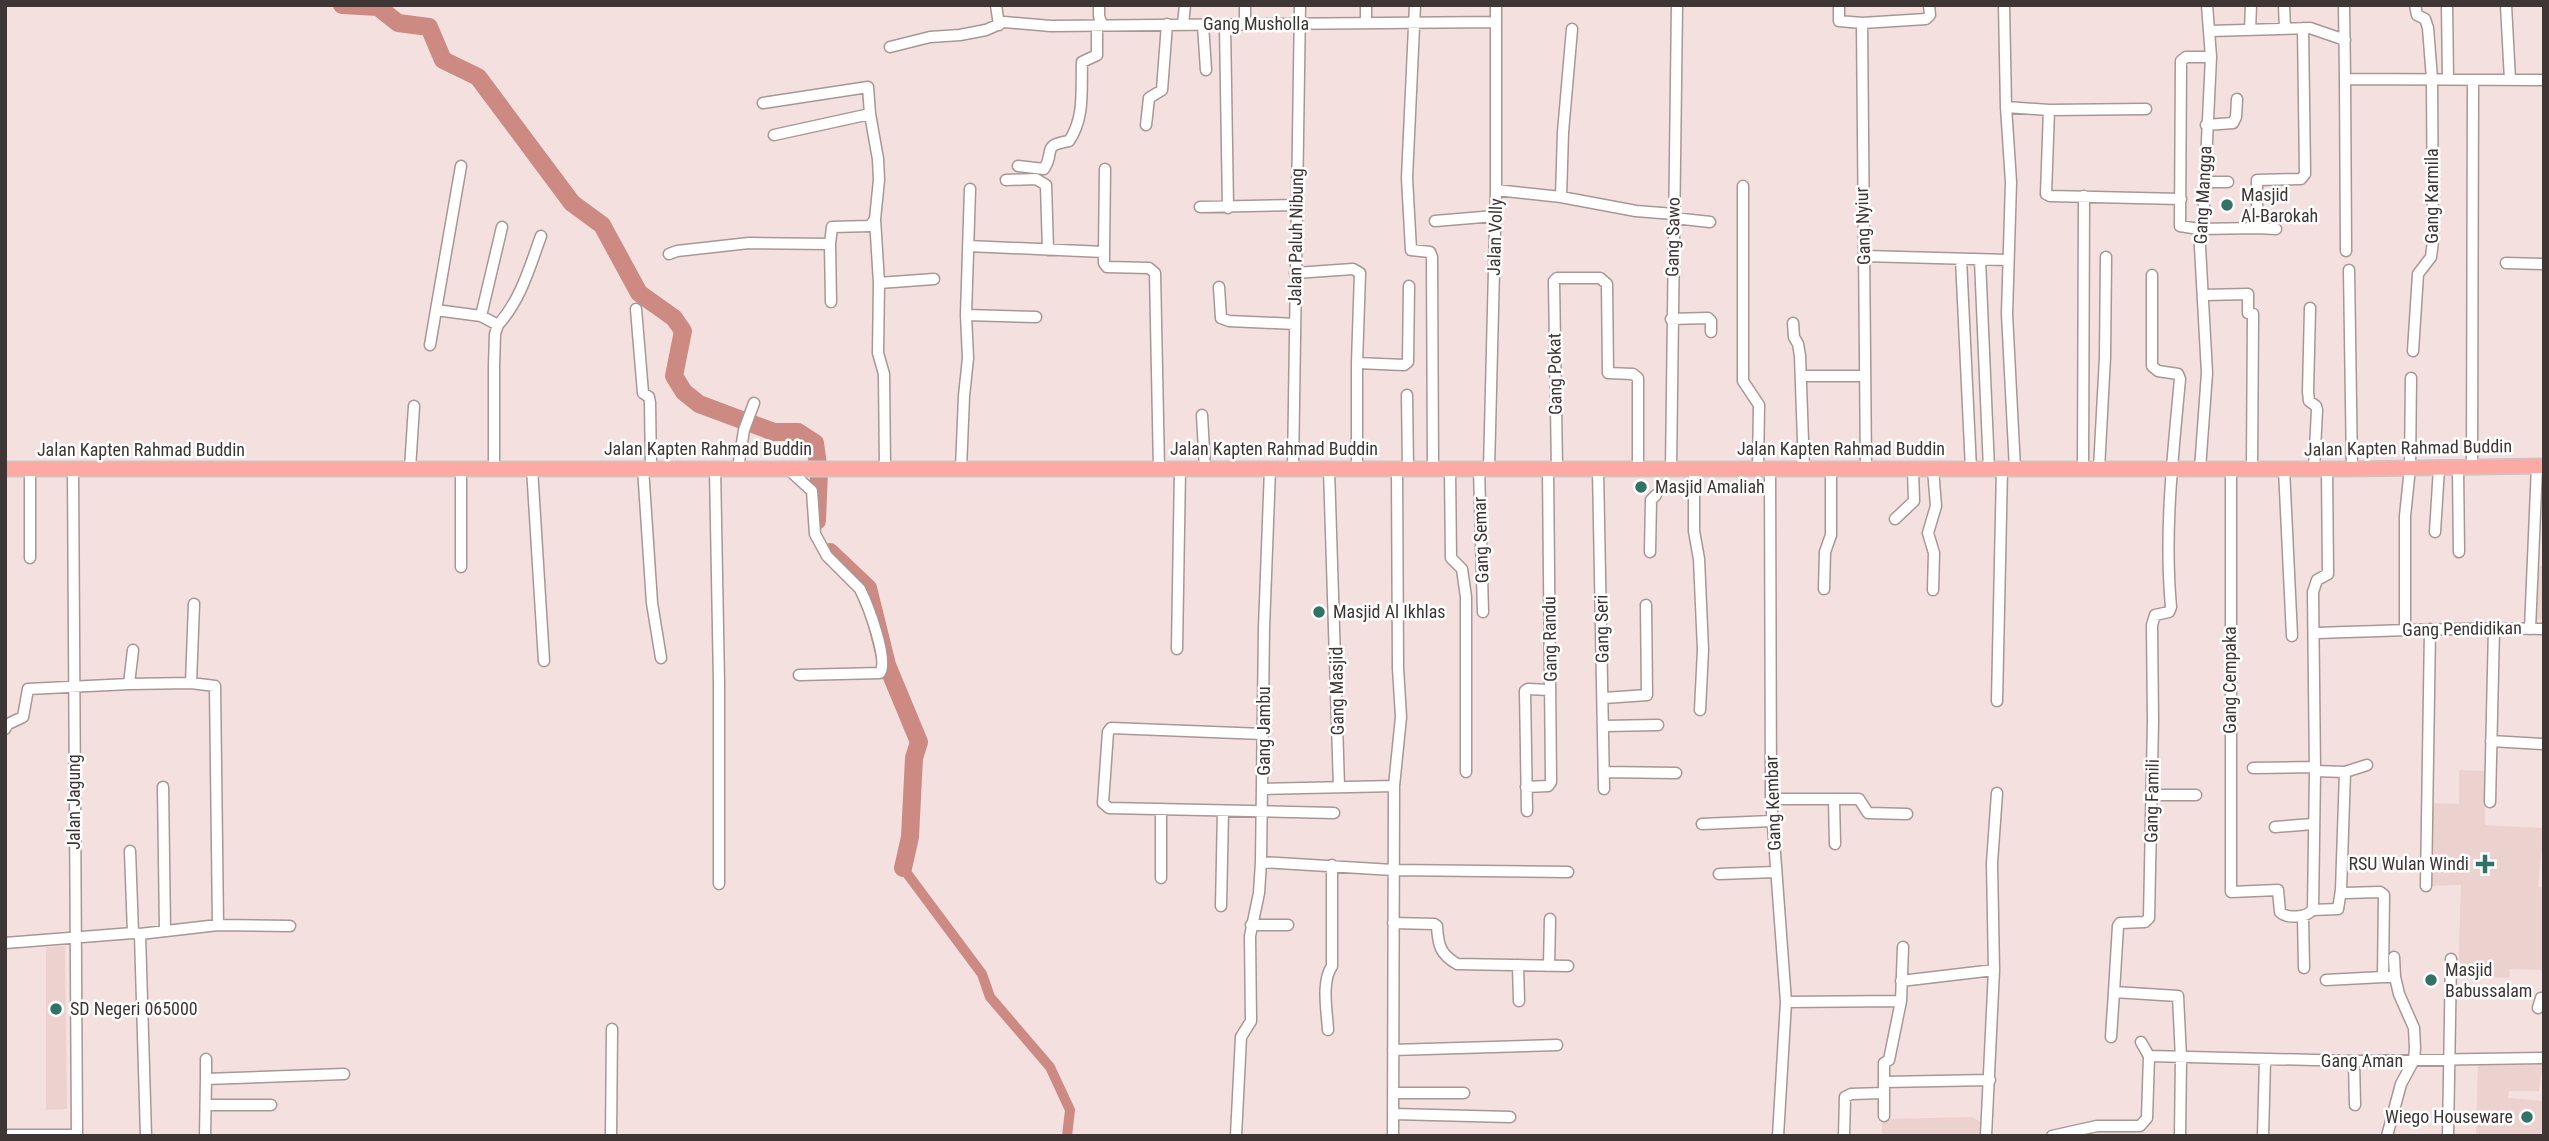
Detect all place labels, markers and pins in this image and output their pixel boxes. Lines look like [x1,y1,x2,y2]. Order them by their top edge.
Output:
place label: Masjid Al-Barokah [2241,184,2318,226]
marker: Masjid Al-Barokah [2219,197,2235,213]
place label: Masjid Amaliah [1655,476,1765,497]
marker: Masjid Amaliah [1633,479,1649,495]
place label: Masjid Al Ikhlas [1333,601,1446,622]
marker: Masjid Al Ikhlas [1311,604,1327,620]
place label: RSU Wulan Windi [2348,853,2469,874]
marker: RSU Wulan Windi [2475,854,2495,874]
place label: Masjid Babussalam [2445,959,2532,1001]
marker: Masjid Babussalam [2423,972,2439,988]
place label: SD Negeri 065000 [70,998,198,1019]
marker: SD Negeri 065000 [48,1001,64,1017]
place label: Wiego Houseware [2385,1106,2513,1127]
marker: Wiego Houseware [2519,1109,2535,1125]

